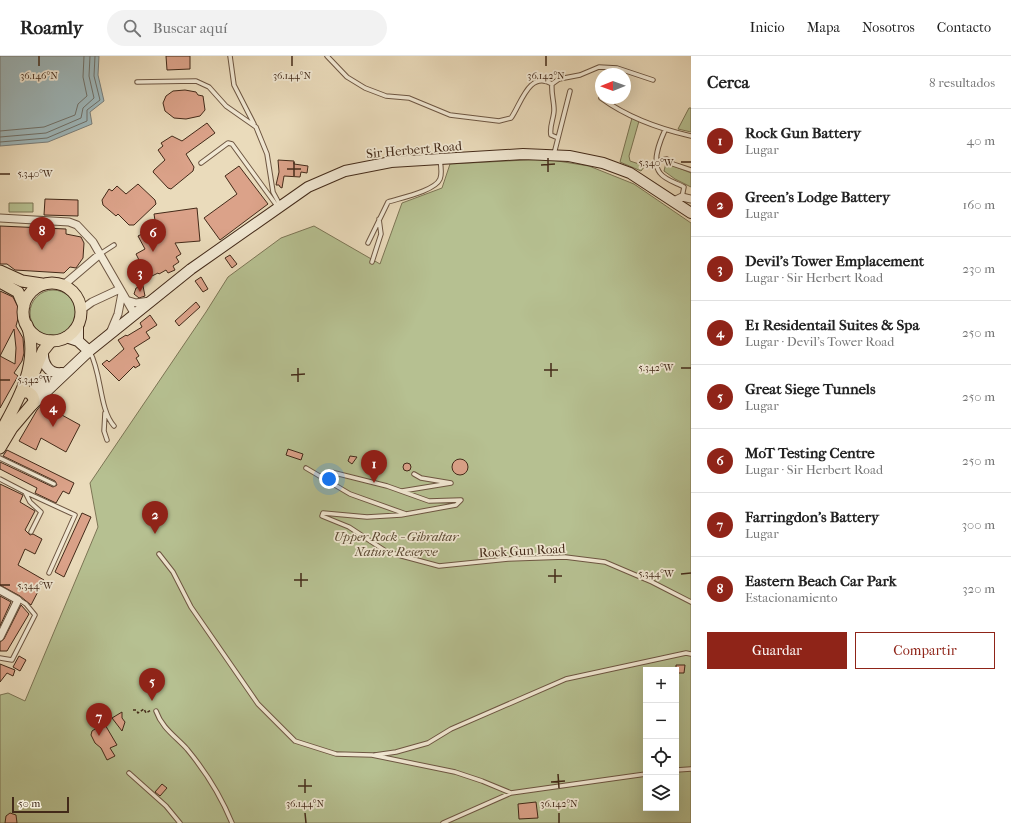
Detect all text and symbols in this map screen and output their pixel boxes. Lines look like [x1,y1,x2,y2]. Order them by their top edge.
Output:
search box [107,10,387,46]
text: Roamly [20,17,83,39]
icon: search [121,17,143,39]
text: Buscar aquí [153,19,227,37]
text: Inicio [750,19,785,36]
text: Mapa [807,19,840,36]
text: Nosotros [862,19,915,36]
text: Contacto [937,19,991,36]
north arrow [595,68,631,104]
text: 36.146°N [20,70,58,82]
text: 36.144°N [273,70,311,82]
text: 36.142°N [527,70,565,82]
text: Cerca [707,72,749,92]
text: 8 resultados [929,75,995,90]
text: Rock Gun Battery [745,124,861,142]
text: 1 [718,133,722,148]
text: 40 m [967,133,995,148]
street label: Sir Herbert Road [366,138,463,161]
text: Lugar [745,142,779,157]
text: 5.340°W [638,157,675,169]
text: 5.340°W [17,168,54,180]
text: Green's Lodge Battery [745,188,890,206]
text: 2 [717,197,723,212]
text: 160 m [963,197,995,212]
text: Lugar [745,206,779,221]
pin: 8 [29,217,55,250]
pin: 6 [140,219,166,252]
text: Devil's Tower Emplacement [745,252,924,270]
pin: 3 [127,259,153,292]
text: 3 [717,261,723,276]
text: 230 m [962,261,995,276]
text: Lugar · Sir Herbert Road [745,270,883,285]
text: E1 Residentail Suites & Spa [745,316,919,334]
text: 4 [716,325,724,340]
text: 250 m [962,325,995,340]
text: Lugar · Devil's Tower Road [745,334,894,349]
text: 5.342°W [639,362,675,374]
text: 5.342°W [18,374,54,386]
text: Great Siege Tunnels [745,380,876,398]
text: 5 [717,389,723,404]
text: 250 m [962,389,995,404]
pin: 4 [40,394,66,427]
text: Lugar [745,398,779,413]
text: MoT Testing Centre [745,444,875,462]
pin: 1 [361,450,387,483]
text: 6 [716,453,724,468]
text: 250 m [962,453,995,468]
text: Lugar · Sir Herbert Road [745,462,883,477]
your location [319,469,339,489]
pin: 2 [142,501,168,534]
text: Farringdon's Battery [745,508,879,526]
text: 7 [717,517,723,532]
text: 300 m [962,517,995,532]
text: Lugar [745,526,779,541]
park label: Upper Rock - Gibraltar Nature Reserve [334,529,459,559]
street label: Rock Gun Road [478,541,567,560]
text: 5.344°W [638,568,675,580]
text: Eastern Beach Car Park [745,572,896,590]
text: 5.344°W [17,580,54,592]
text: 8 [717,581,723,596]
text: 320 m [962,581,995,596]
text: Estacionamiento [745,590,838,605]
button: Guardar [707,632,847,669]
button: Compartir [855,632,995,669]
map controls [643,667,679,811]
button: + [643,667,679,703]
pin: 5 [139,668,165,701]
pin: 7 [86,703,112,736]
button: − [643,703,679,739]
button: locate [643,739,679,775]
button: layers [643,775,679,811]
scale bar [12,795,69,814]
text: 50 m [18,797,40,810]
text: 36.144°N [286,798,324,810]
text: 36.142°N [540,798,578,810]

